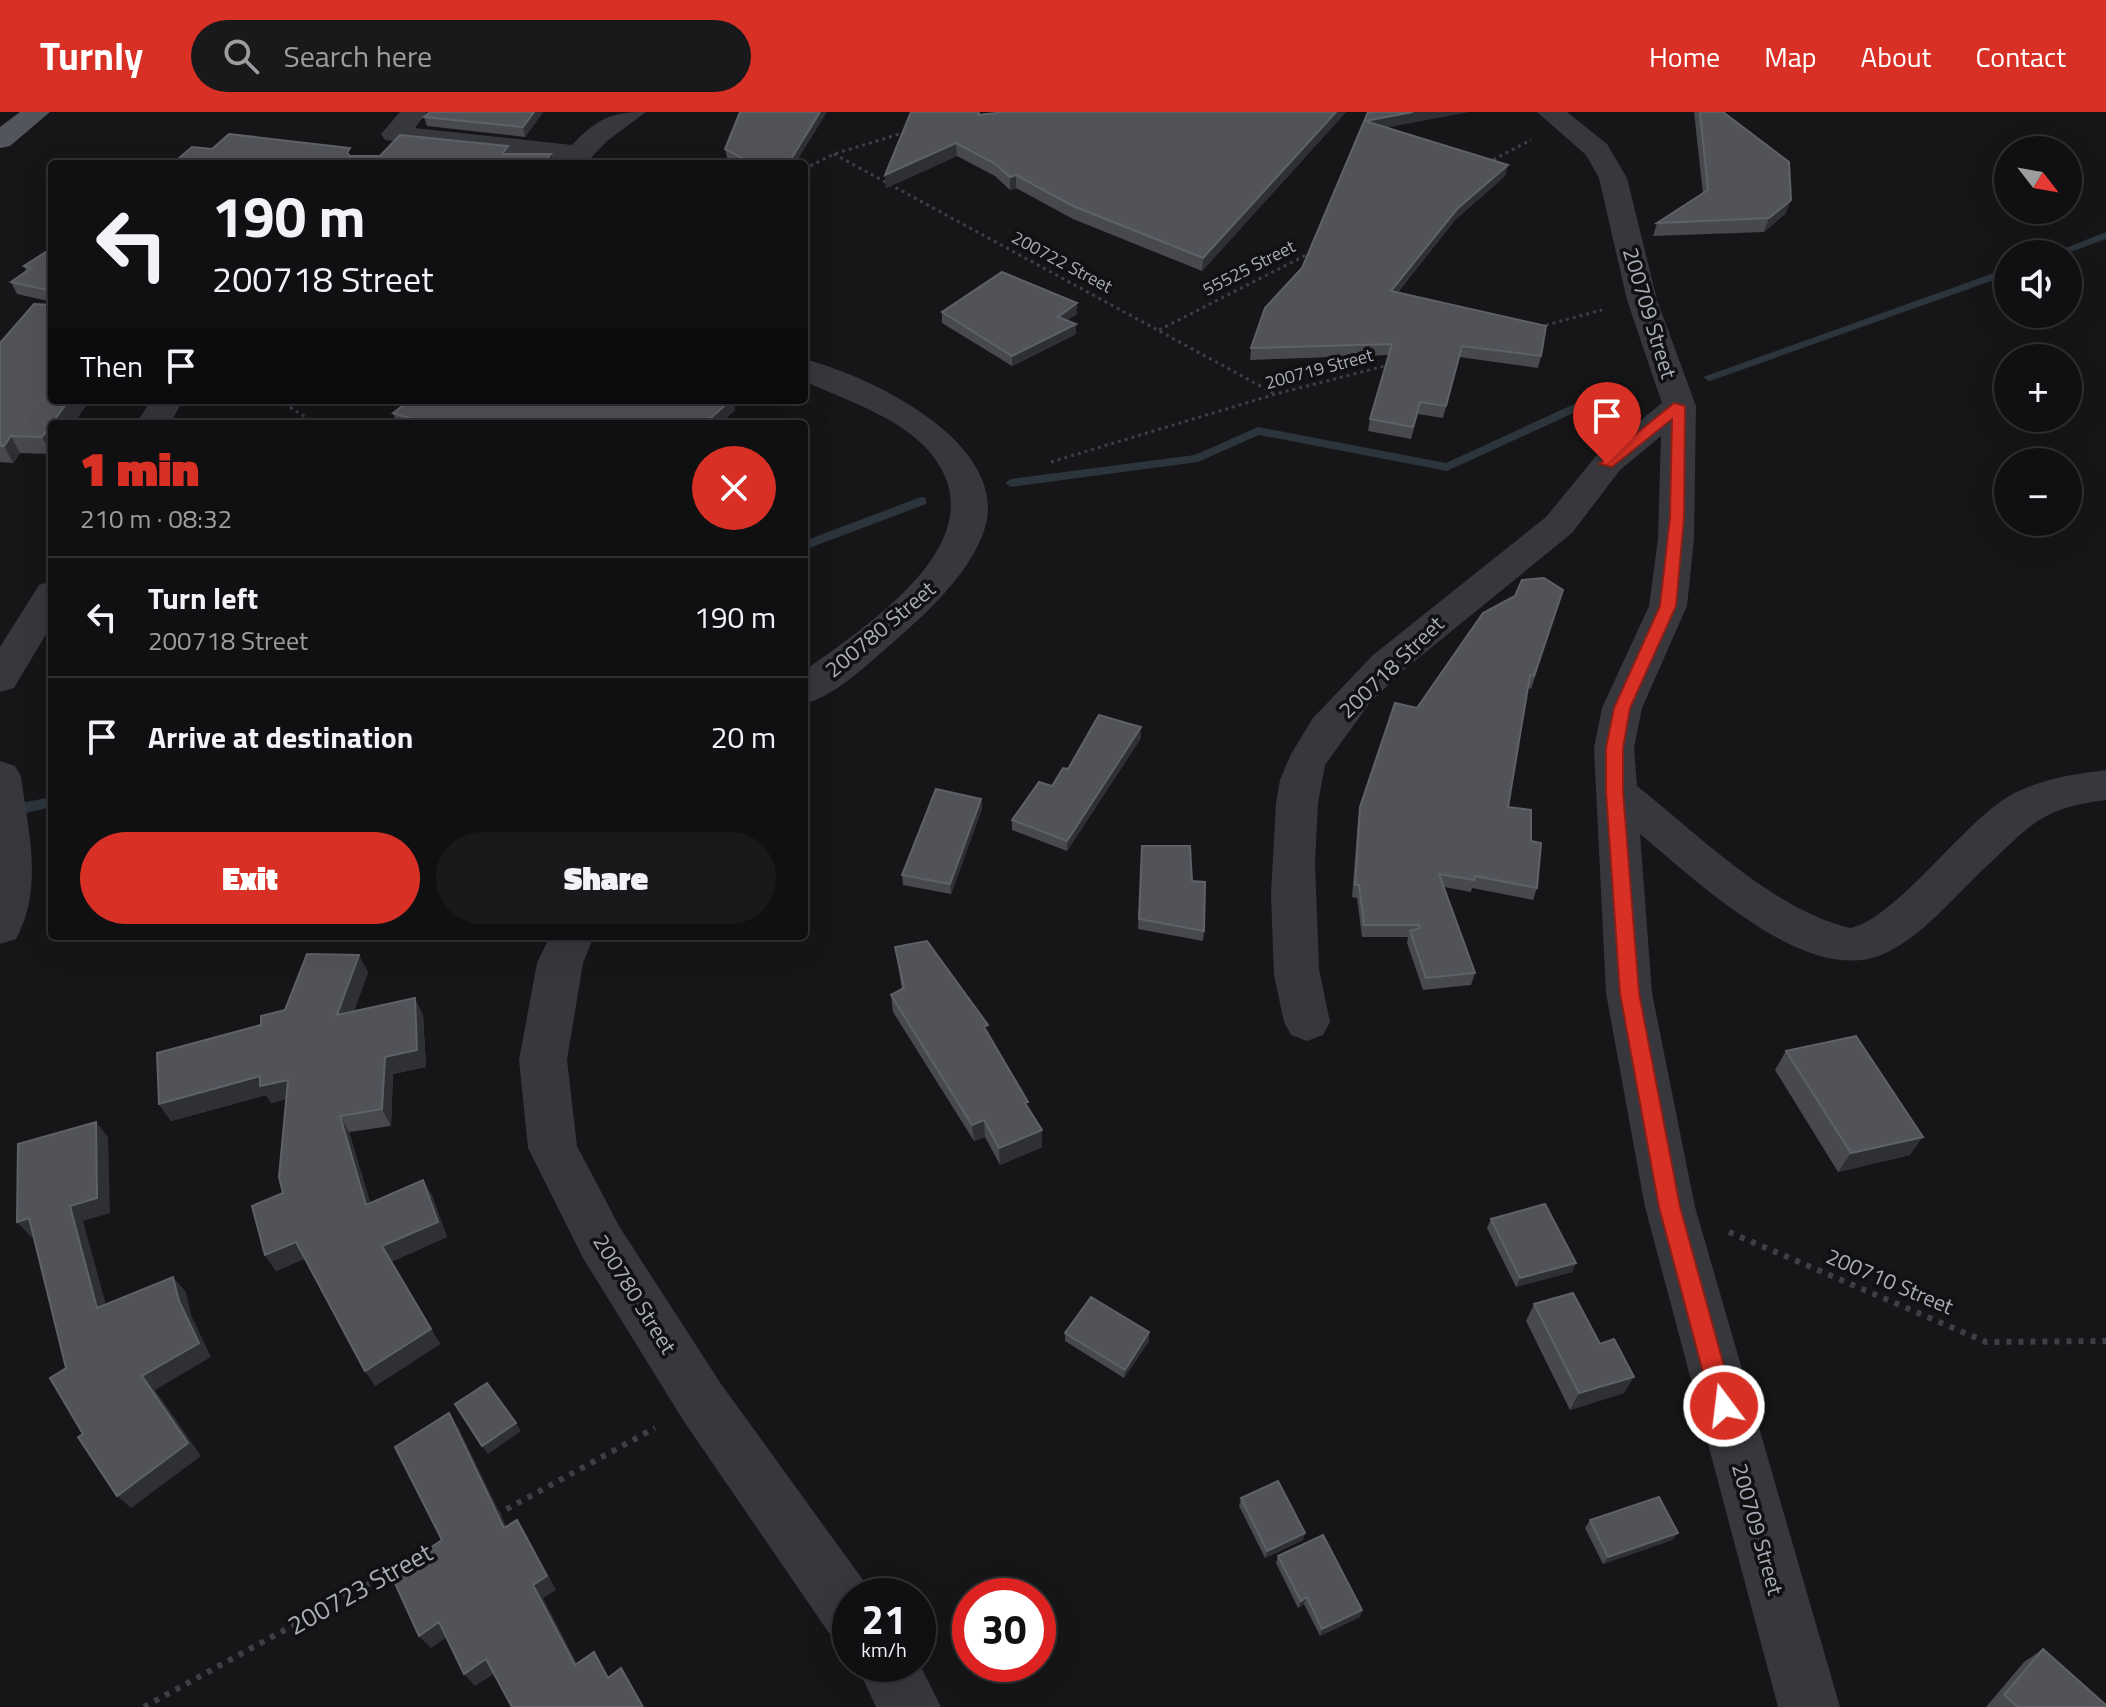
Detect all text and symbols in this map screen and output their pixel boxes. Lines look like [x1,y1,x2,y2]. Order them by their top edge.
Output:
search box [191,20,751,92]
text: Turnly [40,27,143,85]
text: Search here [283,33,432,79]
icon: search [219,34,263,78]
text: Home [1649,35,1720,78]
text: Map [1764,35,1817,78]
text: About [1861,35,1931,78]
text: Contact [1975,35,2066,78]
north arrow [1994,136,2082,224]
map controls [1994,136,2082,536]
text: 190 m [212,174,365,259]
icon: left [80,192,184,296]
street label: 200722 Street [1007,224,1118,300]
street label: 55525 Street [1198,232,1300,302]
button: sound [1994,240,2082,328]
street label: 200709 Street [1614,243,1686,383]
text: 200718 Street [212,251,434,306]
street label: 200719 Street [1262,341,1377,396]
text: Then [80,343,143,389]
icon: arrive [159,344,203,388]
button: + [1994,344,2082,432]
pin [1573,382,1641,464]
icon: arrive [1585,394,1629,438]
text: 1 min [80,432,199,505]
button: close [692,446,776,530]
button: − [1994,448,2082,536]
text: 210 m · 08:32 [80,499,232,538]
street label: 200780 Street [817,572,943,686]
text: Turn left [148,575,258,621]
text: 190 m [694,594,776,640]
icon: left [80,595,124,639]
street label: 200718 Street [1330,608,1452,726]
text: 200718 Street [148,621,308,660]
text: Arrive at destination [148,714,413,760]
text: 20 m [711,714,776,760]
icon: arrive [80,715,124,759]
button: Exit [80,832,420,924]
button: Share [436,832,776,924]
street label: 200780 Street [585,1228,685,1361]
street label: 200710 Street [1821,1239,1959,1323]
position arrow [1682,1364,1766,1448]
street label: 200709 Street [1723,1459,1793,1599]
street label: 200723 Street [280,1533,439,1644]
speed limit sign: 30 [952,1578,1056,1682]
text: 21 [862,1589,906,1650]
text: km/h [861,1634,907,1665]

